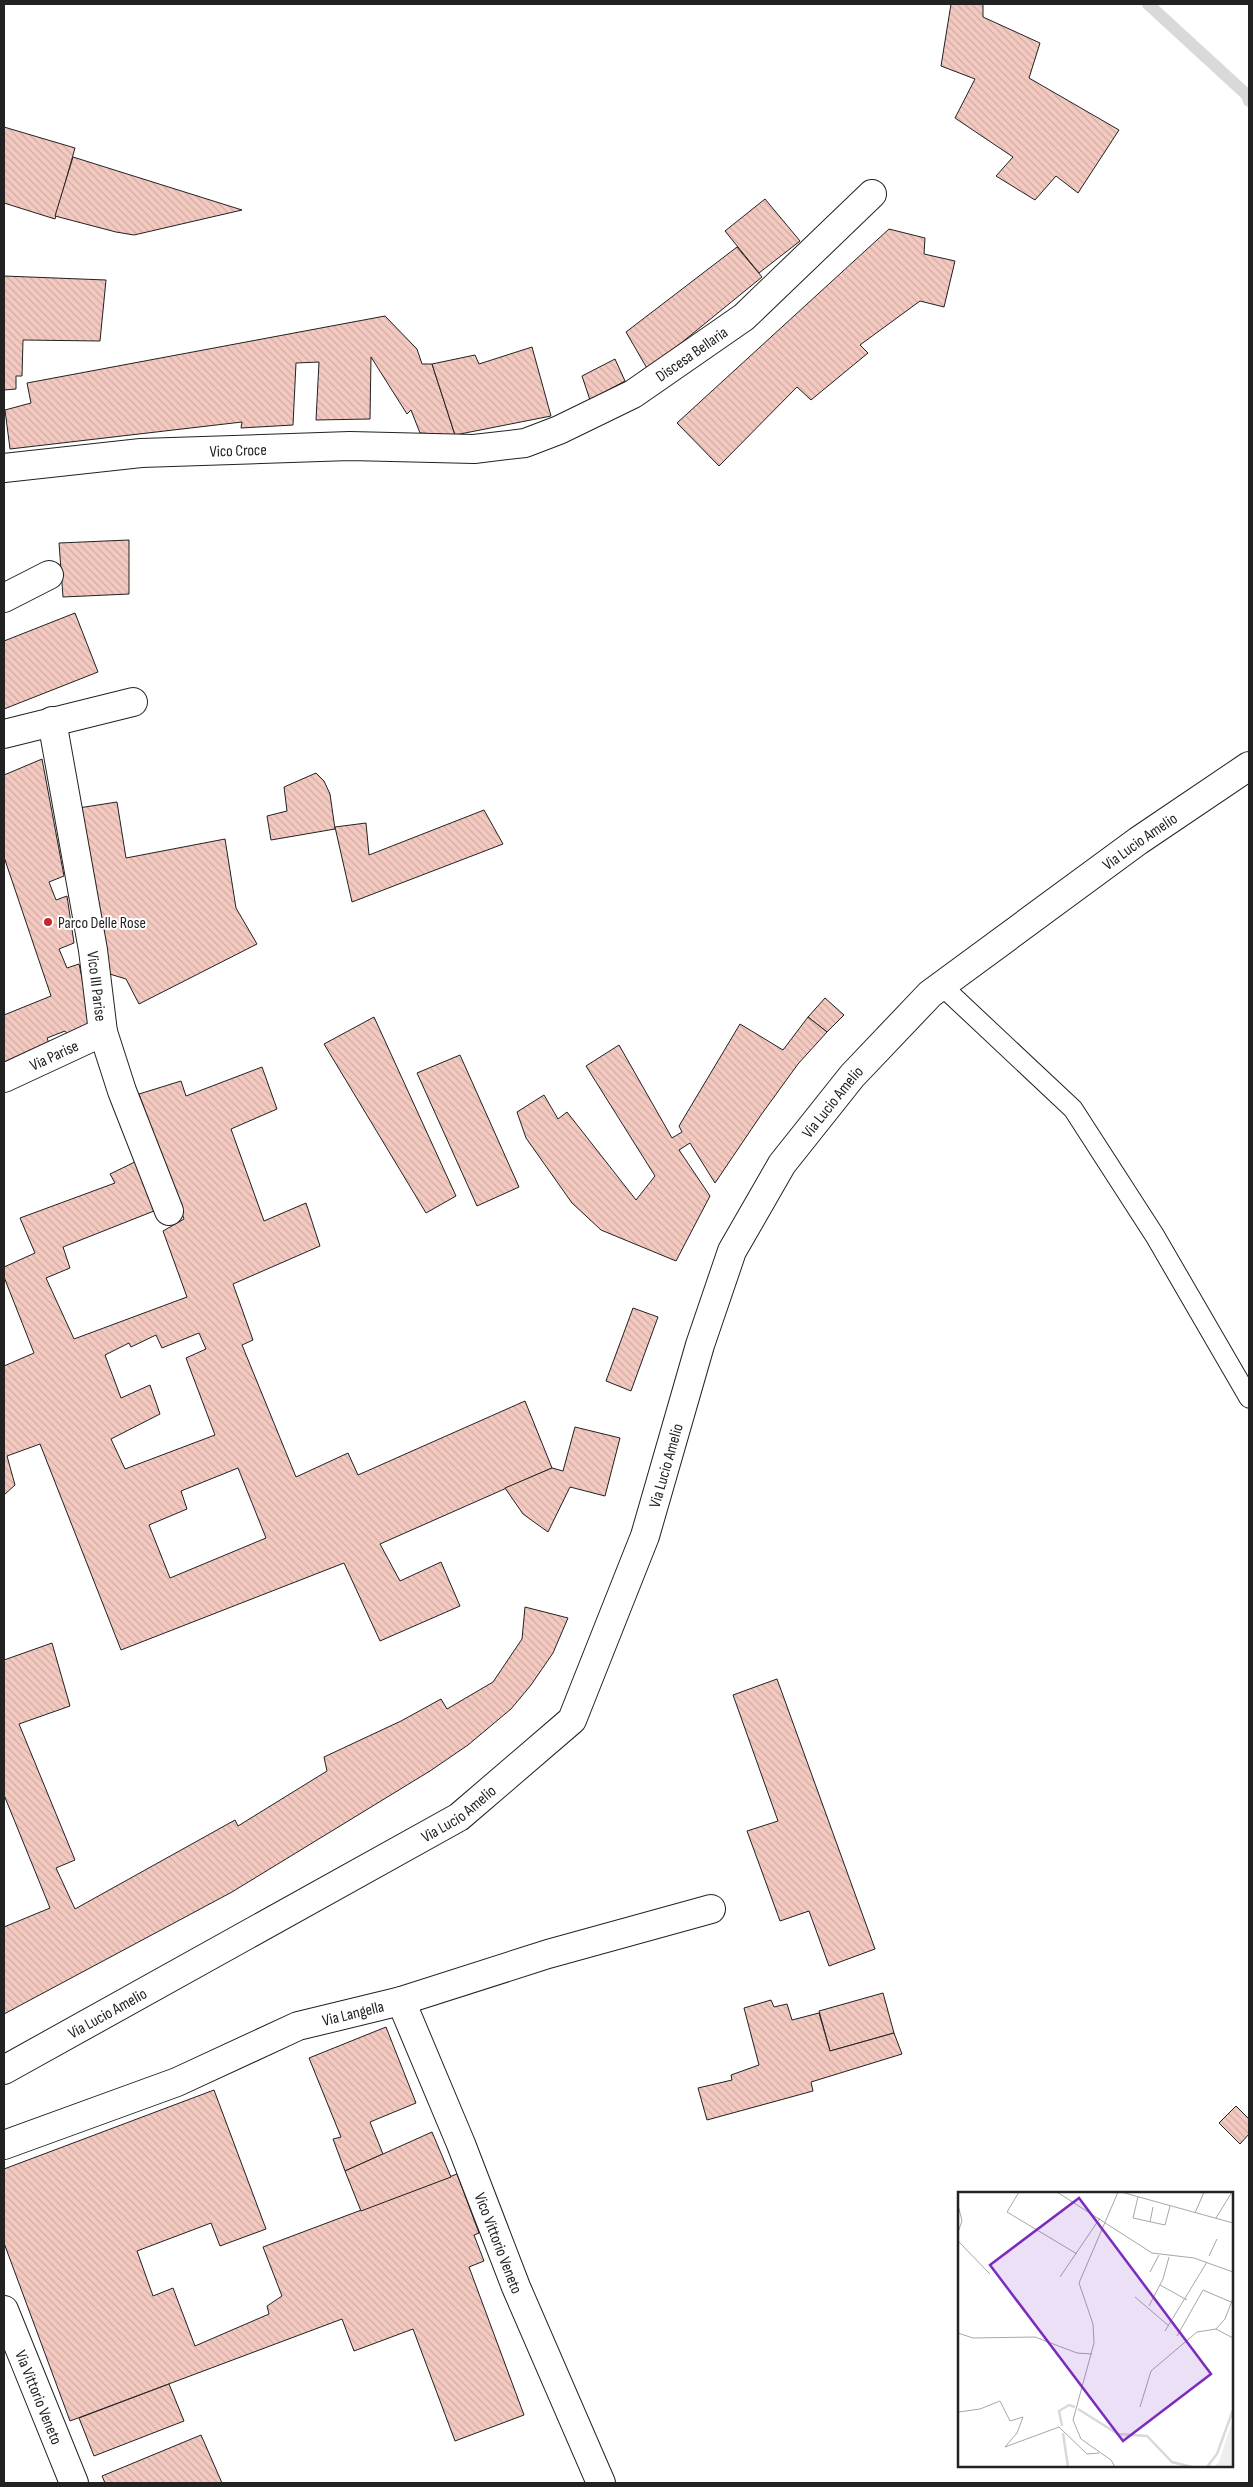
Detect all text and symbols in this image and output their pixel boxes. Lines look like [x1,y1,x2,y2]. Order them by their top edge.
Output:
street label: Discesa Bellaria [653,323,732,386]
street label: Vico Croce [209,441,267,462]
street label: Via Lucio Amelio [1099,809,1181,875]
place label: Parco Delle Rose [58,914,146,933]
marker: Parco Delle Rose [42,916,54,928]
street label: Vico III Parise [82,950,110,1022]
street label: Via Parise [27,1037,82,1076]
street label: Via Lucio Amelio [799,1062,868,1142]
street label: Via Lucio Amelio [646,1421,688,1510]
street label: Via Lucio Amelio [418,1782,500,1847]
street label: Via Lucio Amelio [65,1985,150,2043]
street label: Via Langella [321,1997,386,2031]
street label: Vico Vittorio Veneto [470,2190,526,2297]
inset map [958,2192,1233,2467]
street label: Via Vittorio Veneto [10,2348,65,2448]

